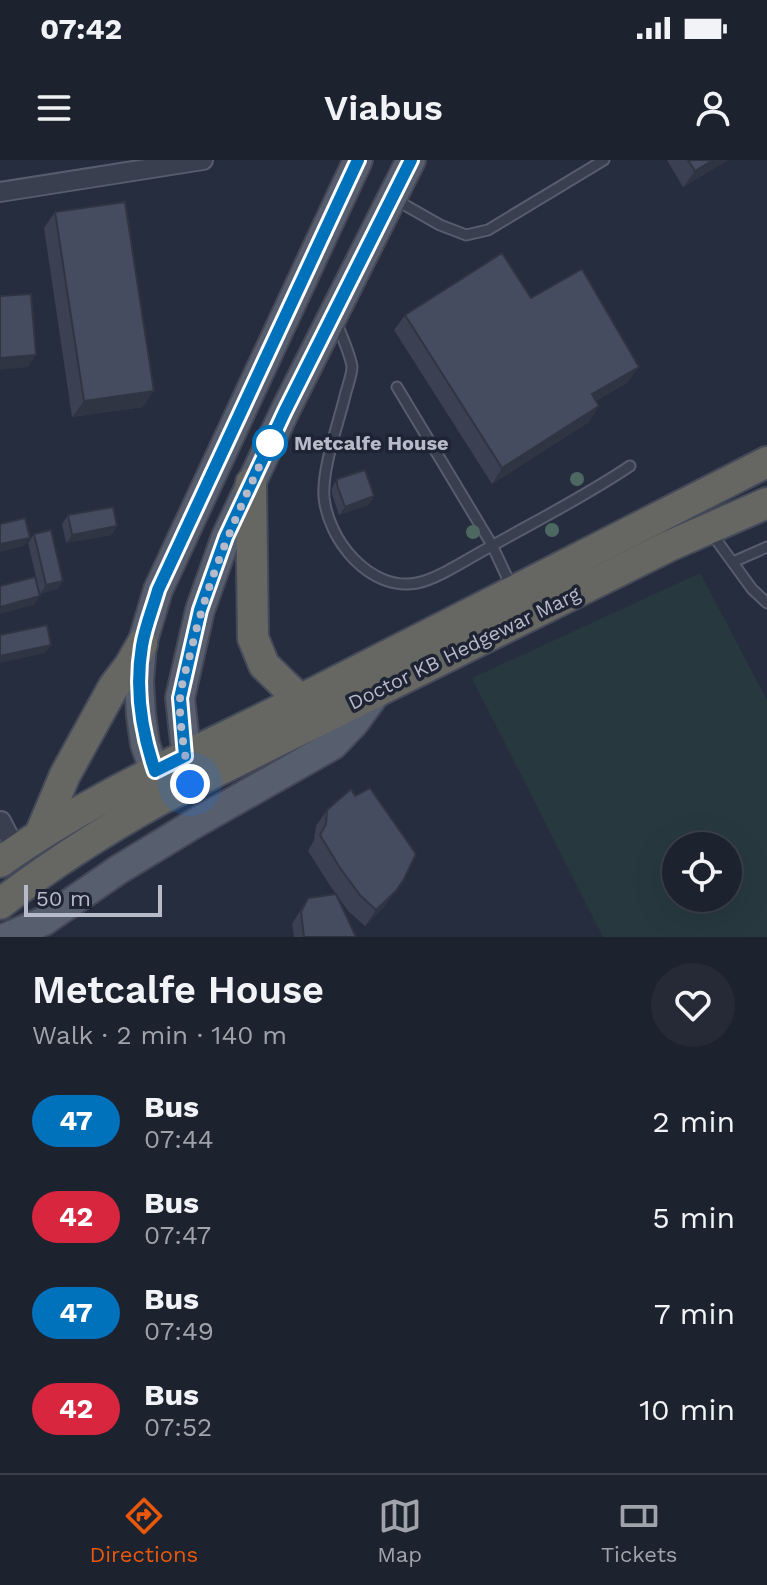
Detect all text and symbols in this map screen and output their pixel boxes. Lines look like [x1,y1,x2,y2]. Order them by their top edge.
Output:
text: 07:42 [40,11,122,46]
icon: menu [32,86,76,130]
icon: person [691,86,735,130]
text: Viabus [324,87,443,129]
marker: Metcalfe House [253,426,287,460]
place label: Metcalfe House [294,431,449,455]
street label: Doctor KB Hedgewar Marg [344,581,584,715]
your location [170,764,210,804]
map controls [662,832,742,912]
button: locate [662,832,742,912]
scale bar [24,881,162,917]
text: 50 m [36,886,91,911]
button: heart [651,963,735,1047]
text: Metcalfe House [32,968,324,1012]
text: Walk · 2 min · 140 m [32,1020,287,1050]
text: Bus [144,1089,199,1124]
text: 47 [59,1104,93,1137]
text: 2 min [652,1104,735,1139]
text: 07:44 [144,1124,214,1154]
text: Bus [144,1185,199,1220]
text: 42 [59,1200,93,1233]
text: 5 min [652,1200,735,1235]
text: 07:47 [144,1220,211,1250]
text: Bus [144,1281,199,1316]
text: 47 [59,1296,93,1329]
text: 7 min [654,1296,735,1331]
text: 07:49 [144,1316,214,1346]
text: Bus [144,1377,199,1412]
text: 42 [59,1392,93,1425]
text: 10 min [639,1392,735,1427]
text: 07:52 [144,1412,212,1442]
tab: Directions [89,1494,198,1567]
tab: Map [377,1494,422,1567]
tab: Tickets [601,1494,677,1567]

